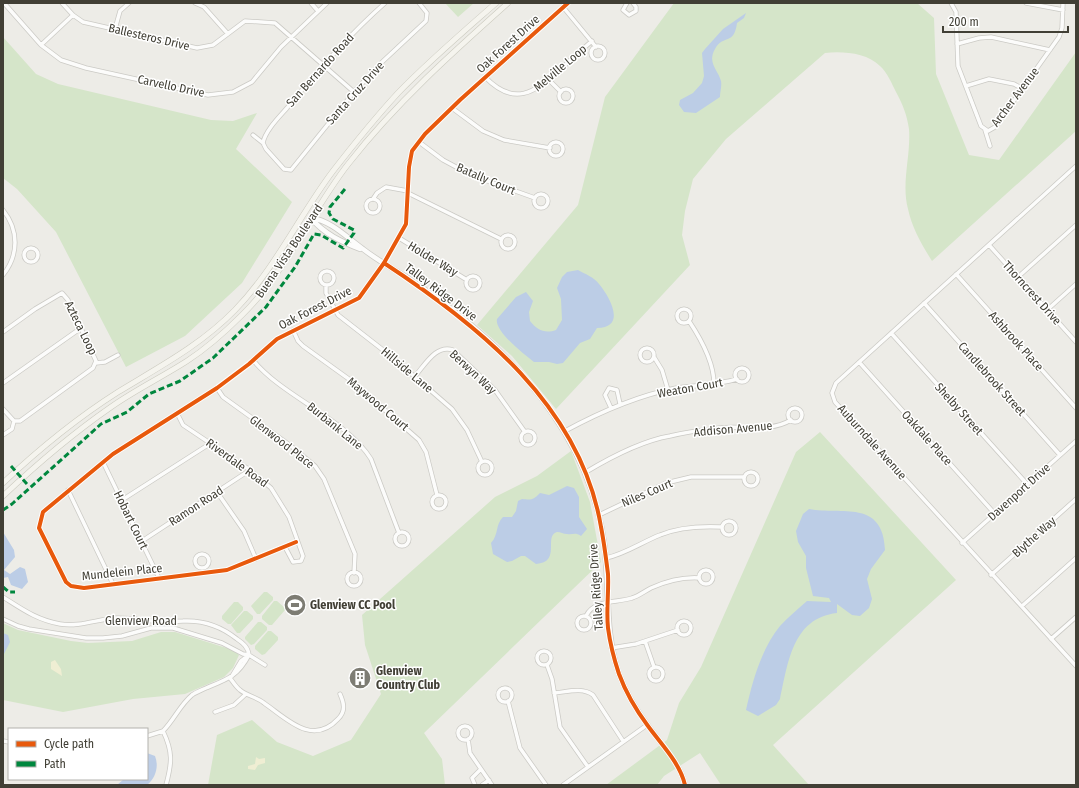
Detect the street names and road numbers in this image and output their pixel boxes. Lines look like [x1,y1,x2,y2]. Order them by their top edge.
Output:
street label: Oak Forest Drive [474,12,542,76]
street label: Ballesteros Drive [107,21,191,53]
street label: San Bernardo Road [283,30,357,110]
street label: Melville Loop [531,42,589,94]
street label: Santa Cruz Drive [323,59,387,127]
street label: Archer Avenue [988,65,1042,129]
street label: Carvello Drive [136,72,206,100]
street label: Batally Court [454,160,518,198]
street label: Buena Vista Boulevard [252,201,326,301]
street label: Holder Way [406,239,461,280]
street label: Thorncrest Drive [1000,258,1064,328]
street label: Talley Ridge Drive [402,260,480,324]
street label: Oak Forest Drive [276,284,354,332]
street label: Azteca Loop [62,299,100,357]
street label: Ashbrook Place [986,308,1046,374]
street label: Candlebrook Street [955,339,1029,419]
street label: Hillside Lane [378,344,436,396]
street label: Berwyn Way [447,347,500,398]
street label: Maywood Court [344,374,412,434]
street label: Weaton Court [656,375,724,401]
street label: Shelby Street [932,380,986,438]
street label: Burbank Lane [304,399,366,453]
street label: Auburndale Avenue [835,402,909,482]
street label: Oakdale Place [899,408,955,468]
street label: Glenwood Place [247,412,317,472]
street label: Addison Avenue [693,419,773,439]
street label: Riverdale Road [203,436,271,490]
street label: Davenport Drive [985,460,1053,524]
street label: Niles Court [619,476,675,510]
street label: Ramon Road [166,483,226,529]
street label: Hobart Court [111,489,151,552]
street label: Blythe Way [1009,513,1059,560]
street label: Talley Ridge Drive [586,543,606,631]
street label: Mundelein Place [81,561,163,583]
street label: Glenview Road [105,614,177,628]

